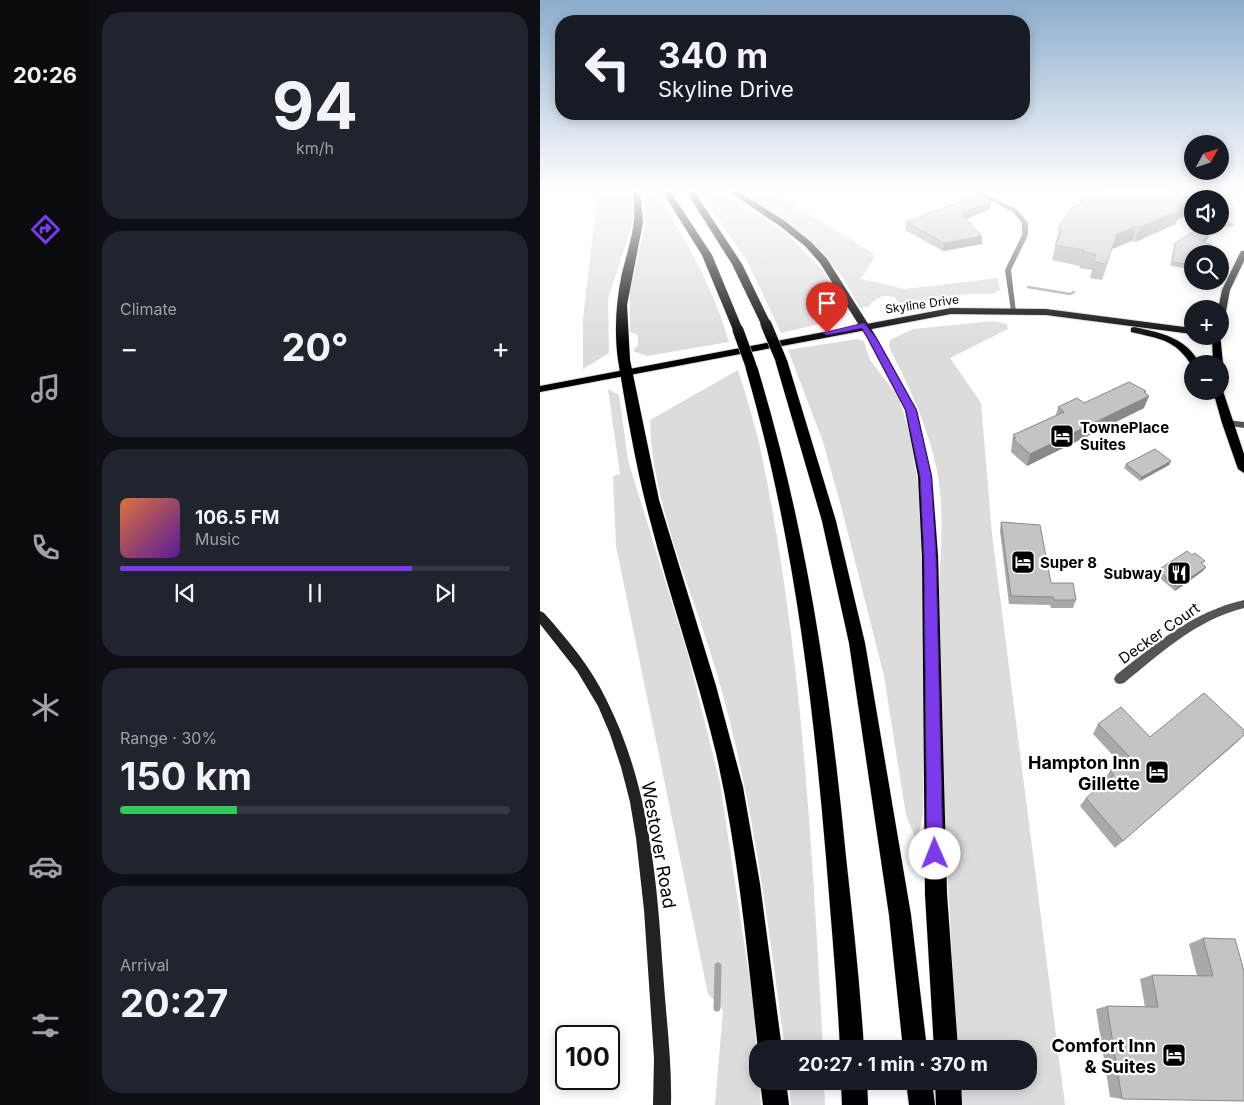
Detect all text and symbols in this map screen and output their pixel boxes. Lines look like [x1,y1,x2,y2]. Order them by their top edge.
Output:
text: 340 m [658,34,768,76]
icon: left [575,35,640,100]
text: 20:26 [13,62,77,88]
text: 94 [272,66,358,145]
text: Skyline Drive [658,76,794,102]
north arrow [1184,135,1229,180]
map controls [1184,135,1229,400]
text: km/h [296,138,334,158]
button: sound [1184,190,1229,235]
icon: directions [28,212,63,247]
button: search [1184,245,1229,290]
pin [806,282,848,333]
icon: arrive [813,289,841,317]
street label: Skyline Drive [884,291,960,317]
text: Climate [120,299,177,319]
button: + [1184,300,1229,345]
text: 20° [281,324,349,370]
text: − [120,331,139,365]
text: + [491,331,510,365]
button: − [1184,355,1229,400]
icon: music [28,371,63,406]
place label: TownePlace Suites [1080,418,1169,454]
hotel icon: TownePlace Suites [1049,423,1075,449]
text: 106.5 FM [195,506,280,529]
text: Music [195,529,240,549]
icon: phone [28,530,63,565]
hotel icon: Super 8 [1010,549,1036,575]
place label: Super 8 [1040,553,1097,572]
restaurant icon: Subway [1166,560,1192,586]
place label: Subway [1103,564,1162,583]
icon: previous [171,579,199,607]
icon: pause [301,579,329,607]
icon: next [431,579,459,607]
street label: Decker Court [1115,598,1203,668]
icon: climate [28,690,63,725]
text: Range · 30% [120,728,217,748]
place label: Hampton Inn Gillette [1028,752,1140,794]
text: 150 km [120,753,252,799]
hotel icon: Hampton Inn Gillette [1144,759,1170,785]
street label: Westover Road [638,780,680,910]
position arrow [908,827,960,879]
icon: car [28,849,63,884]
text: Arrival [120,955,169,975]
text: 20:27 [120,980,228,1026]
icon: filters [28,1008,63,1043]
speed limit sign: 100 [555,1025,620,1090]
place label: Comfort Inn & Suites [1051,1035,1156,1077]
hotel icon: Comfort Inn & Suites [1161,1042,1187,1068]
text: 20:27 · 1 min · 370 m [798,1053,988,1076]

